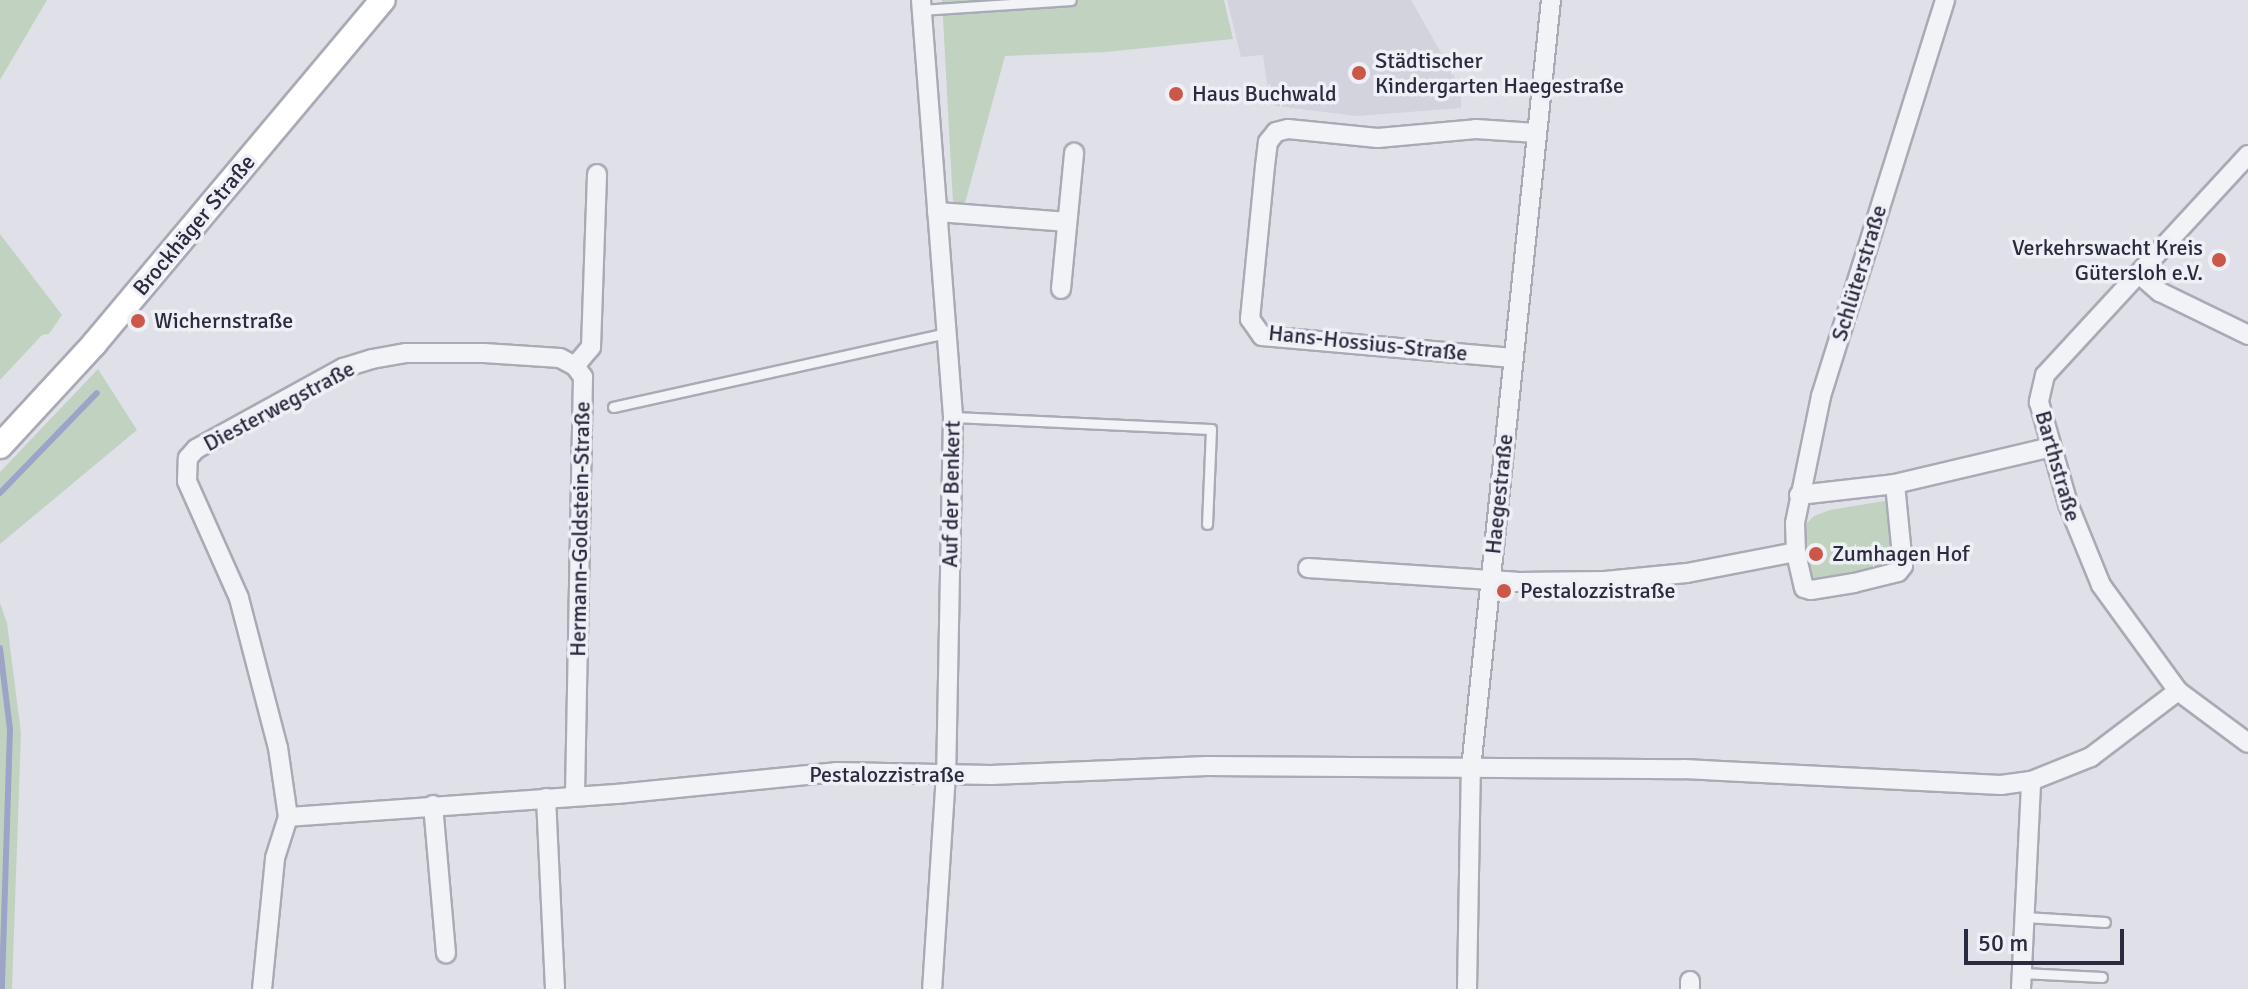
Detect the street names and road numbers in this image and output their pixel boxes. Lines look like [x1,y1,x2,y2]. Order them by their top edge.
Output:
street label: Brockhäger Straße [127,149,261,301]
street label: Schlüterstraße [1826,202,1892,344]
street label: Hans-Hossius-Straße [1267,319,1469,367]
street label: Diesterwegstraße [199,355,359,457]
street label: Hermann-Goldstein-Straße [565,401,595,657]
street label: Barthstraße [2030,408,2086,524]
street label: Auf der Benkert [937,420,965,568]
street label: Haegestraße [1480,433,1518,555]
street label: Pestalozzistraße [809,762,965,788]

